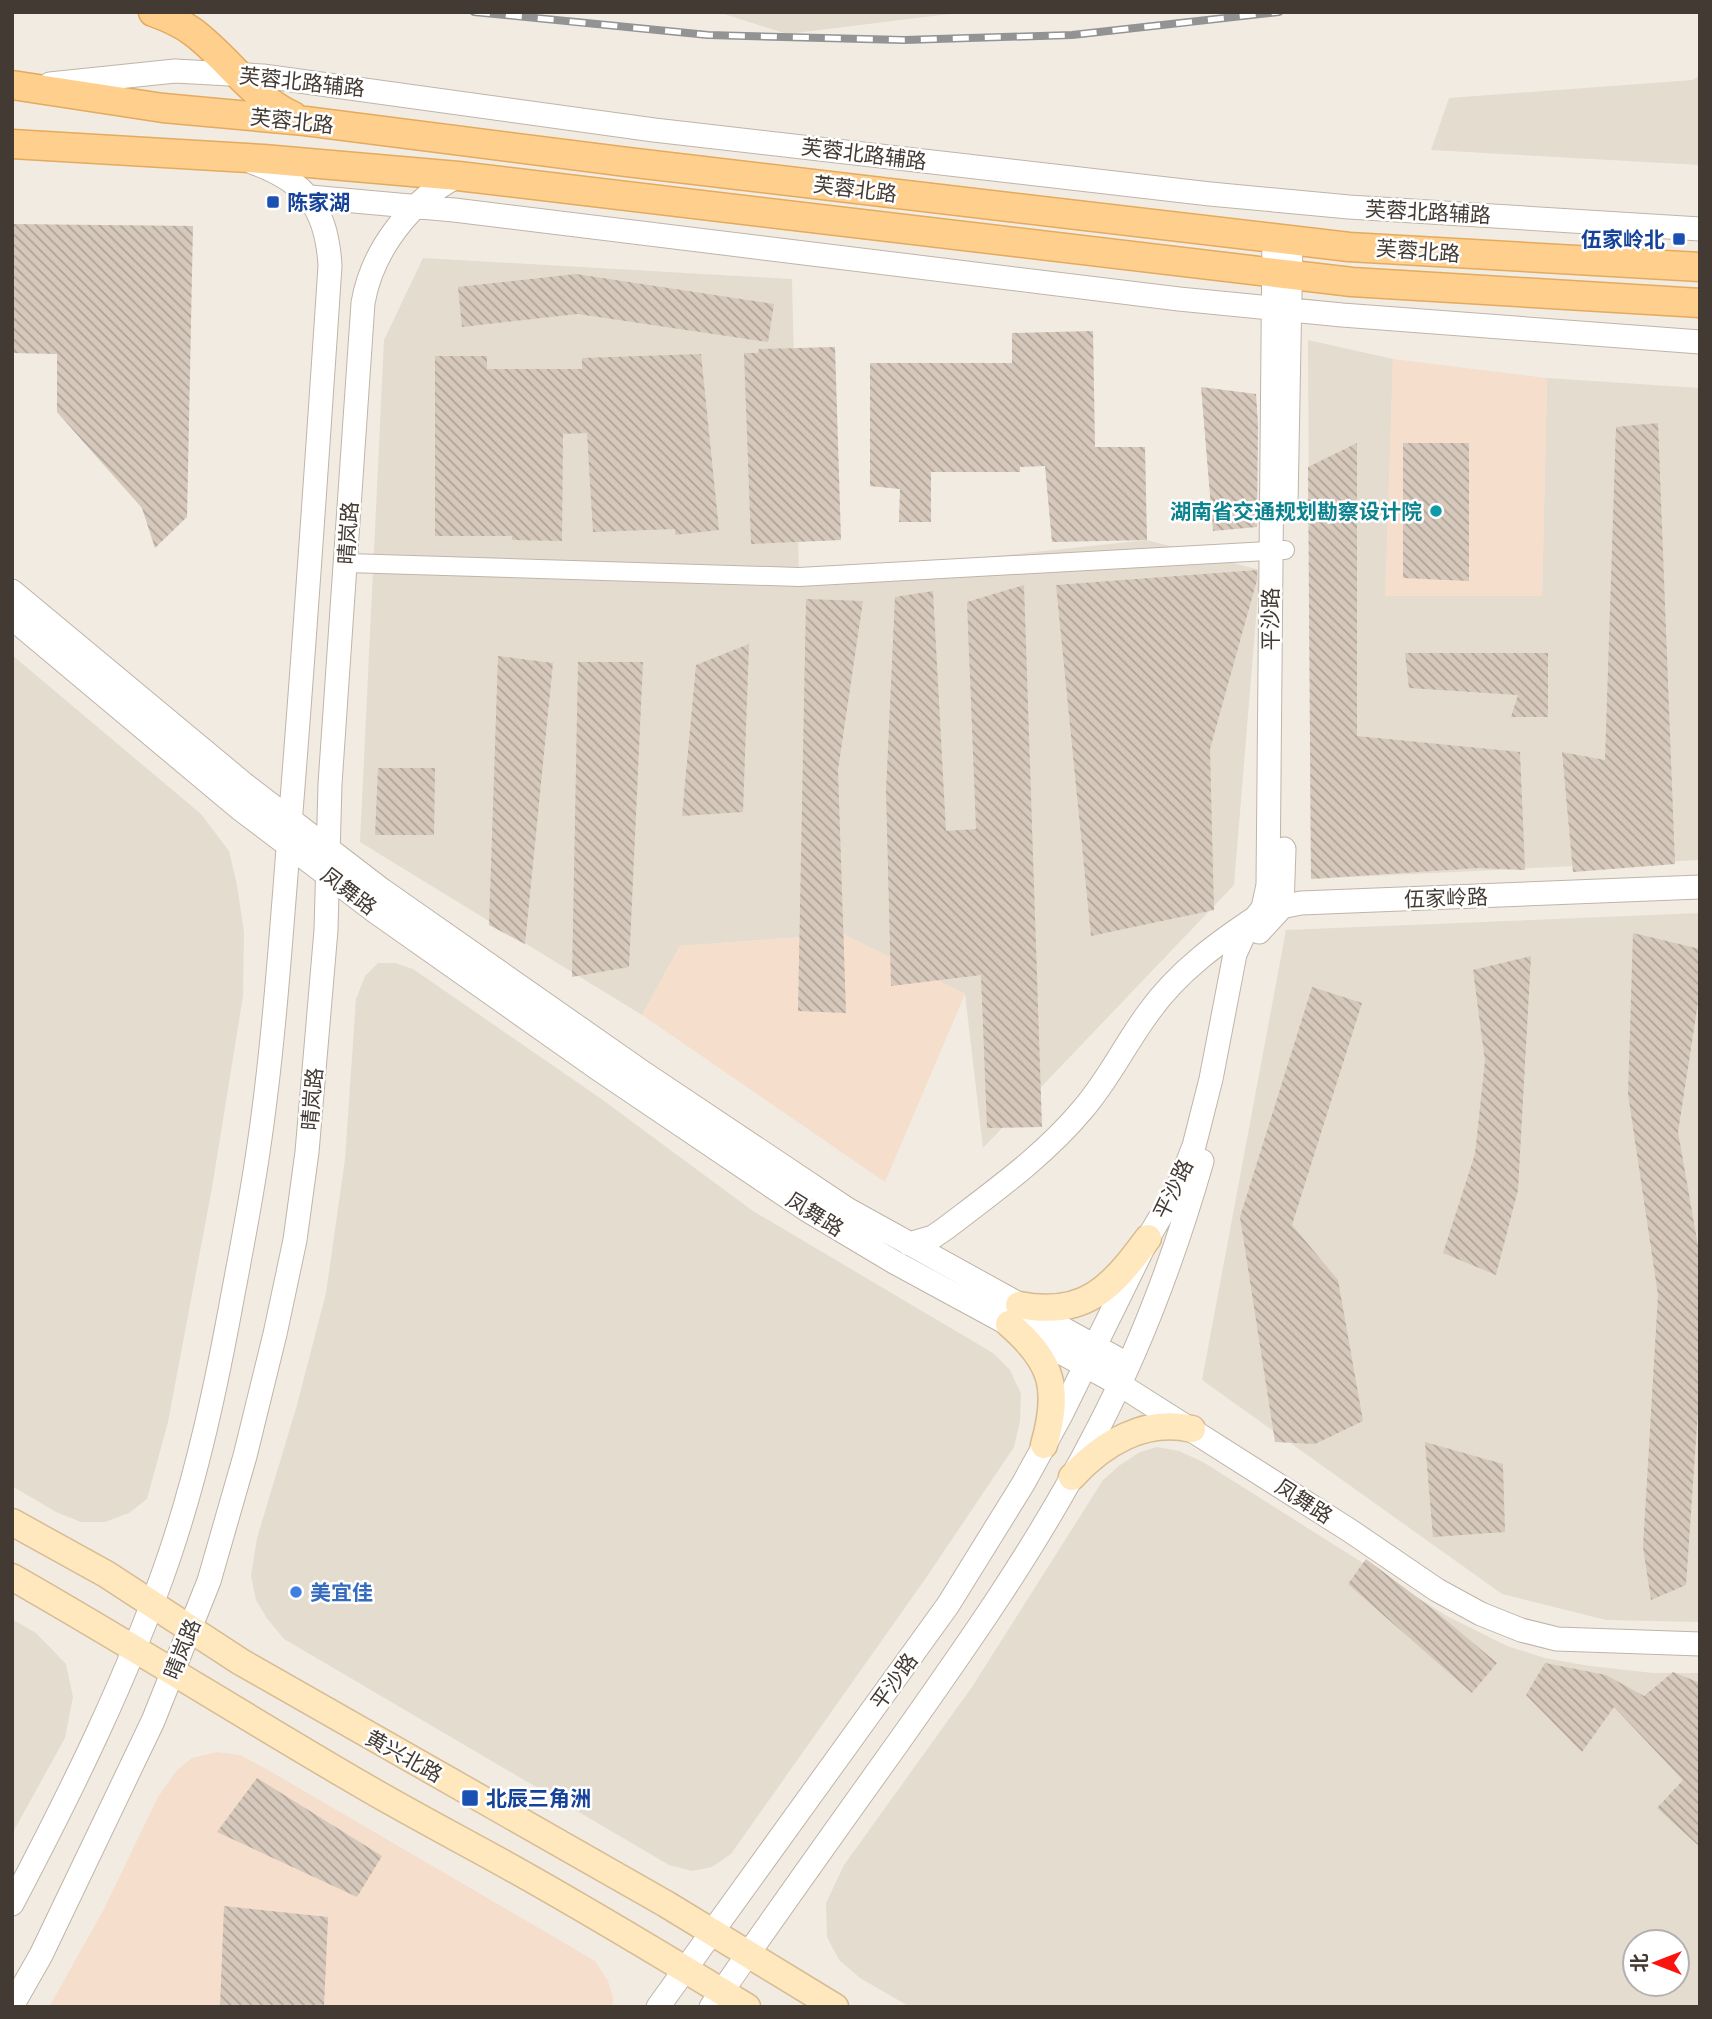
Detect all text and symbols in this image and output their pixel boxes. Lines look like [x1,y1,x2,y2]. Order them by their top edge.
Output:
street label: 芙蓉北路辅路 [238,62,366,102]
street label: 芙蓉北路 [249,103,335,139]
street label: 芙蓉北路辅路 [800,133,928,175]
street label: 芙蓉北路 [812,170,898,208]
place label: 陈家湖 [287,189,350,216]
marker: 陈家湖 [265,194,281,210]
street label: 芙蓉北路辅路 [1364,195,1492,229]
place label: 伍家岭北 [1581,226,1665,253]
marker: 伍家岭北 [1671,231,1687,247]
street label: 芙蓉北路 [1375,235,1461,267]
place label: 湖南省交通规划勘察设计院 [1170,498,1422,525]
street label: 晴岚路 [332,501,364,565]
marker: 湖南省交通规划勘察设计院 [1428,503,1444,519]
street label: 平沙路 [1257,588,1284,651]
street label: 凤舞路 [316,861,382,921]
street label: 伍家岭路 [1404,883,1488,913]
street label: 晴岚路 [296,1066,328,1132]
street label: 平沙路 [1147,1155,1199,1223]
street label: 凤舞路 [781,1186,849,1242]
street label: 凤舞路 [1270,1473,1338,1529]
place label: 美宜佳 [310,1579,373,1606]
marker: 美宜佳 [288,1584,304,1600]
street label: 晴岚路 [158,1615,206,1683]
street label: 平沙路 [865,1648,923,1714]
street label: 黄兴北路 [361,1724,447,1788]
place label: 北辰三角洲 [486,1785,591,1812]
marker: 北辰三角洲 [460,1788,480,1808]
north arrow [1621,1928,1691,1998]
text: 北 [1627,1953,1651,1973]

